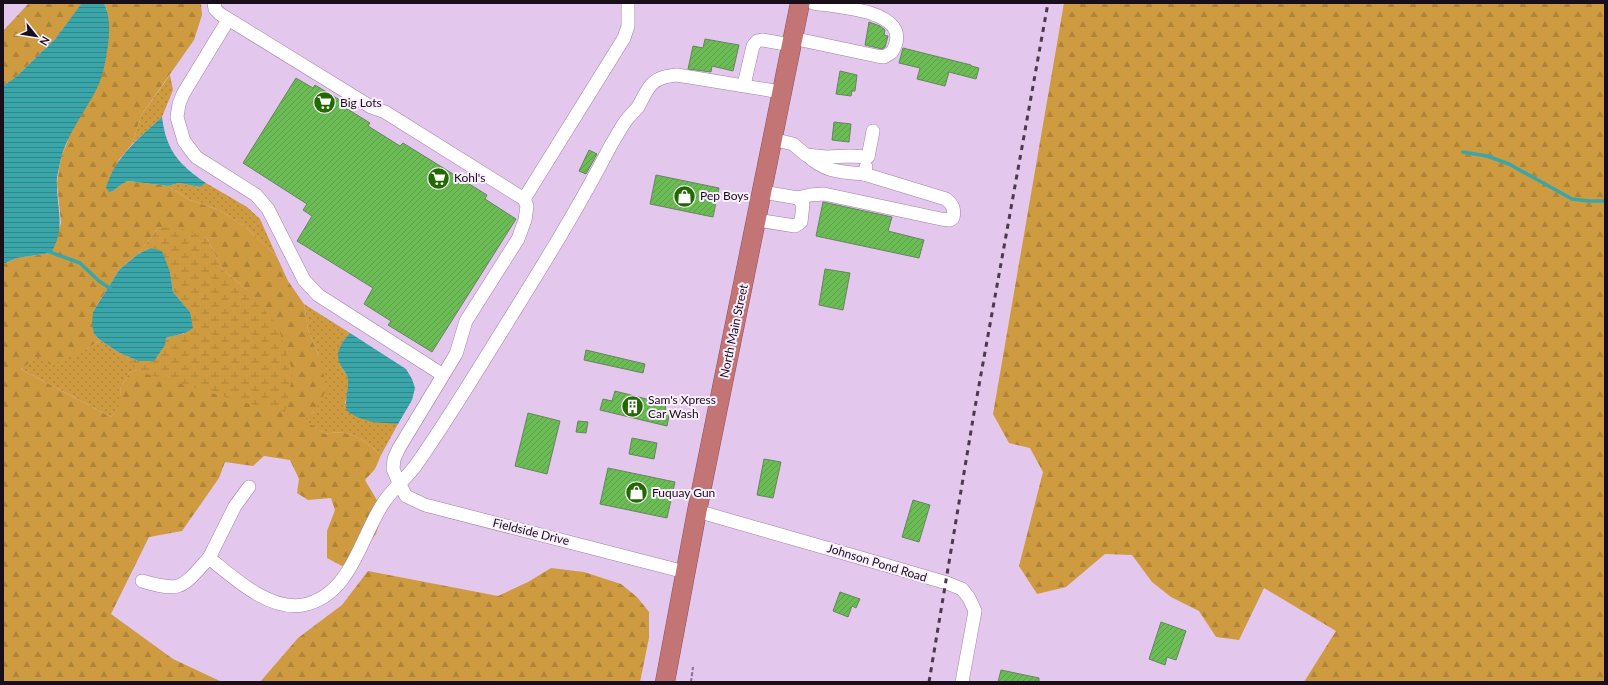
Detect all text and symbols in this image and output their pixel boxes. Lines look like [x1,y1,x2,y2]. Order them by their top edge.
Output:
north arrow [16,16,56,56]
text: N [37,34,53,48]
supermarket icon: Big Lots [312,90,338,116]
place label: Big Lots [340,95,382,110]
supermarket icon: Kohl's [426,165,452,191]
place label: Kohl's [454,170,485,185]
shop icon: Pep Boys [672,183,698,209]
place label: Pep Boys [700,188,749,203]
street label: North Main Street [716,282,751,379]
place label: Sam's Xpress Car Wash [648,392,716,421]
building icon: Sam's Xpress Car Wash [620,394,646,420]
shop icon: Fuquay Gun [624,480,650,506]
place label: Fuquay Gun [652,485,715,500]
street label: Fieldside Drive [491,515,571,548]
street label: Johnson Pond Road [825,540,929,585]

